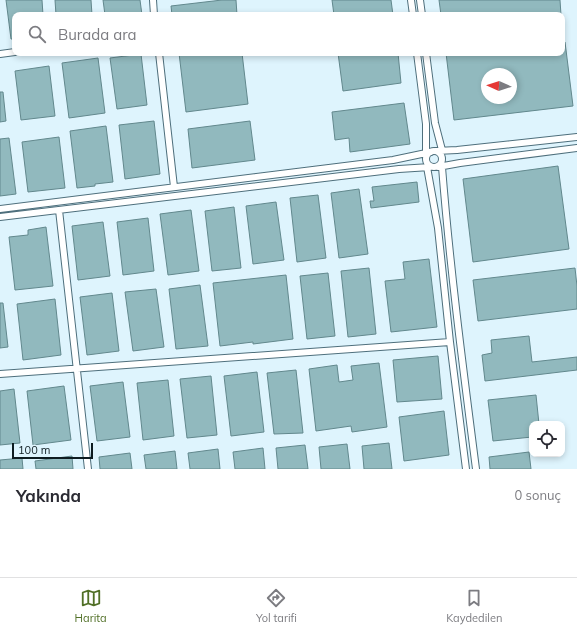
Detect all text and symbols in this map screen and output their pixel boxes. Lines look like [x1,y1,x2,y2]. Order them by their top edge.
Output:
search box [12,12,565,56]
icon: search [26,23,48,45]
text: Burada ara [58,25,137,44]
north arrow [481,68,517,104]
map controls [529,421,565,457]
button: locate [529,421,565,457]
scale bar [12,441,93,460]
text: 100 m [18,443,50,457]
text: Yakında [16,485,81,506]
text: 0 sonuç [514,487,561,503]
tab: Harita [75,587,107,625]
tab: Yol tarifi [256,587,297,625]
tab: Kaydedilen [446,587,502,625]

